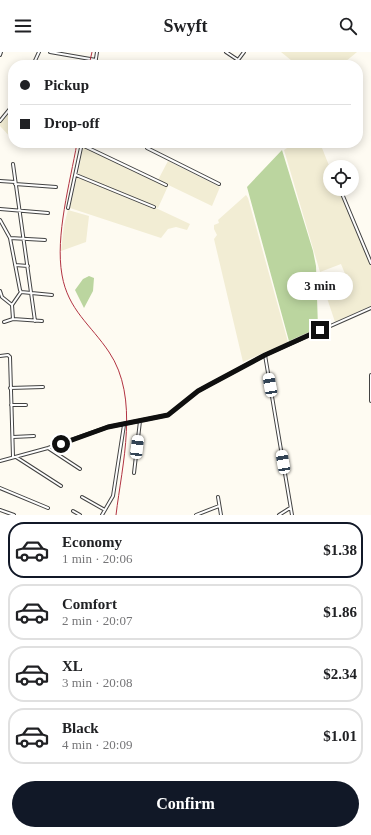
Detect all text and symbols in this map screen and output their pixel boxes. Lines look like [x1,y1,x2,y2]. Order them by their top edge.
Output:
icon: menu [12,15,34,37]
icon: search [337,15,359,37]
text: Swyft [164,16,208,36]
text: Pickup [44,77,89,93]
text: Drop-off [44,115,100,131]
map controls [323,160,359,196]
button: locate [323,160,359,196]
callout: 3 min [287,272,353,300]
text: 3 min [304,278,336,293]
route end [311,321,329,339]
car [262,372,278,398]
car [130,434,144,460]
route start [52,435,70,453]
car [275,449,291,475]
icon: car [14,532,50,568]
text: Economy [62,534,122,550]
text: $1.38 [323,542,357,558]
text: 1 min · 20:06 [62,551,132,566]
icon: car [14,594,50,630]
text: Comfort [62,596,117,612]
text: $1.86 [323,604,357,620]
text: 2 min · 20:07 [62,613,132,628]
icon: car [14,656,50,692]
text: XL [62,658,83,674]
text: $2.34 [323,666,357,682]
text: 3 min · 20:08 [62,675,132,690]
icon: car [14,718,50,754]
text: Black [62,720,99,736]
text: $1.01 [323,728,357,744]
text: 4 min · 20:09 [62,737,132,752]
button: Confirm [12,781,359,827]

